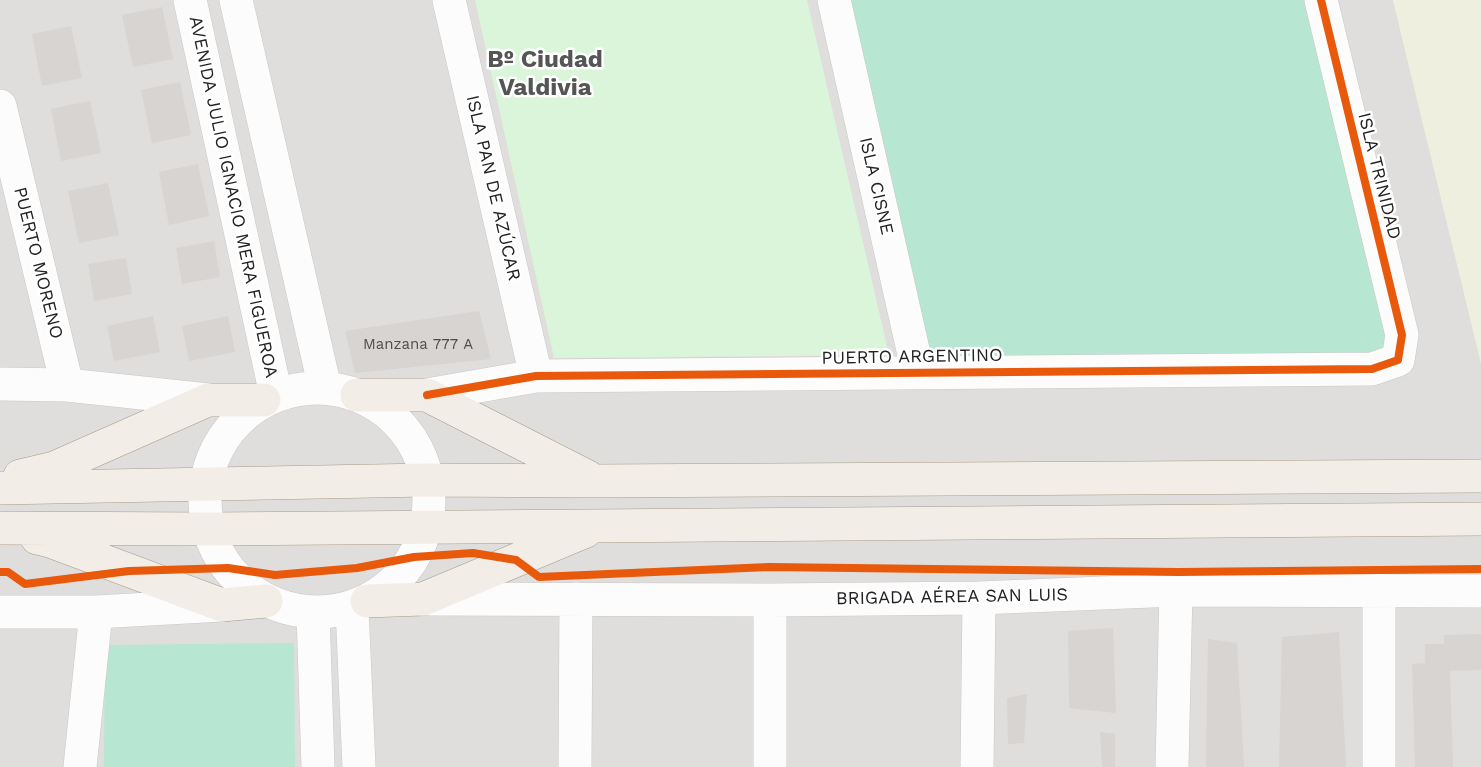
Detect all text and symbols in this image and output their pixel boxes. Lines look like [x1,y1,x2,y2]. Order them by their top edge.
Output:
street label: AVENIDA JULIO IGNACIO MERA FIGUEROA [184,14,282,380]
district label: Bº Ciudad Valdivia [487,46,603,102]
street label: ISLA PAN DE AZÚCAR [461,93,525,283]
street label: ISLA TRINIDAD [1353,110,1405,242]
street label: ISLA CISNE [854,135,898,237]
street label: PUERTO MORENO [9,185,67,341]
house number: Manzana 777 A [363,336,473,354]
street label: PUERTO ARGENTINO [821,345,1003,369]
street label: BRIGADA AÉREA SAN LUIS [836,584,1068,610]

